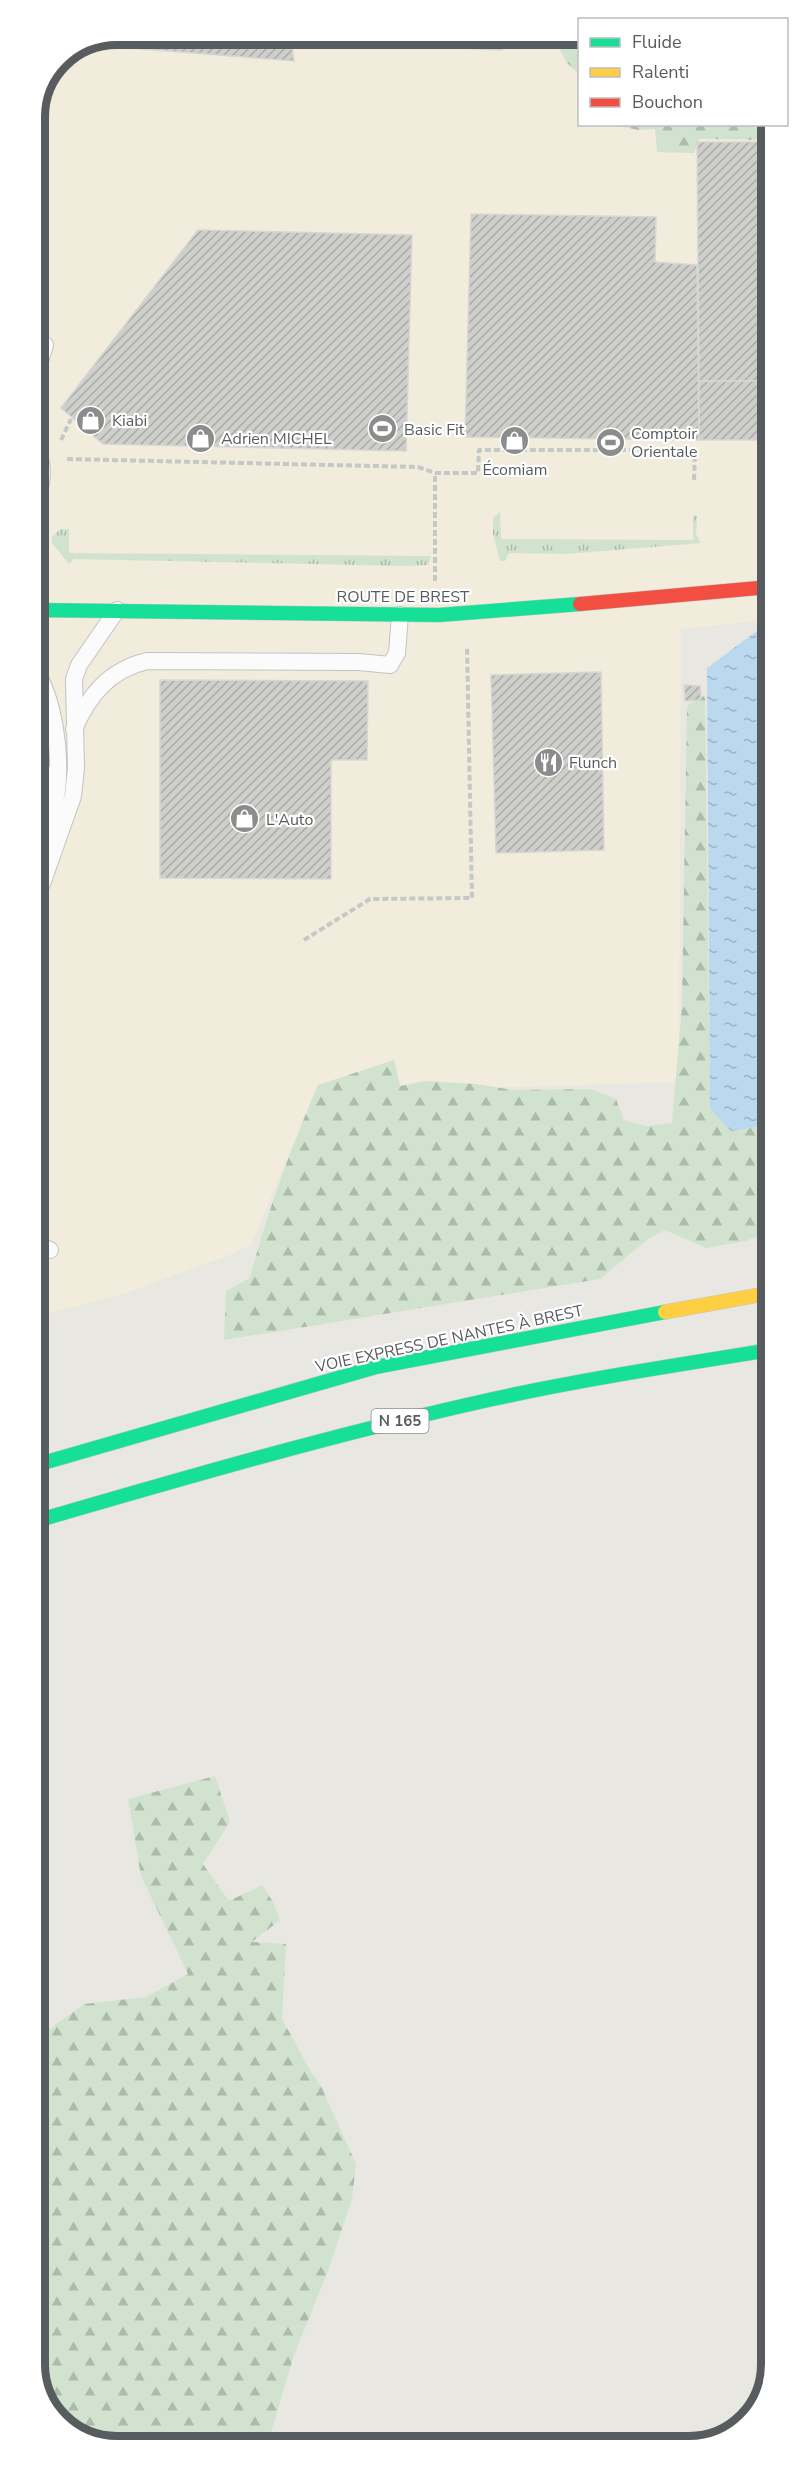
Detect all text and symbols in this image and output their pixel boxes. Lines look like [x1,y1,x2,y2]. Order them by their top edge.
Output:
legend [578,18,788,126]
text: Fluide [632,30,682,54]
text: Ralenti [632,60,689,84]
text: Bouchon [632,90,703,114]
shop icon: Kiabi [75,404,107,436]
place label: Kiabi [112,410,147,432]
sports icon: Basic Fit [367,413,399,445]
place label: Basic Fit [404,419,465,441]
shop icon: Adrien MICHEL [184,422,216,454]
place label: Comptoir Orientale [631,423,698,463]
shop icon: Écomiam [499,425,531,457]
sports icon: Comptoir Orientale [594,426,626,458]
place label: Adrien MICHEL [221,428,332,450]
place label: Écomiam [483,459,548,481]
street label: ROUTE DE BREST [337,586,470,608]
restaurant icon: Flunch [532,746,564,778]
place label: Flunch [569,752,617,774]
shop icon: L'Auto [229,803,261,835]
place label: L'Auto [266,809,313,831]
street label: VOIE EXPRESS DE NANTES À BREST [312,1300,585,1378]
road number: N 165 [372,1409,428,1433]

